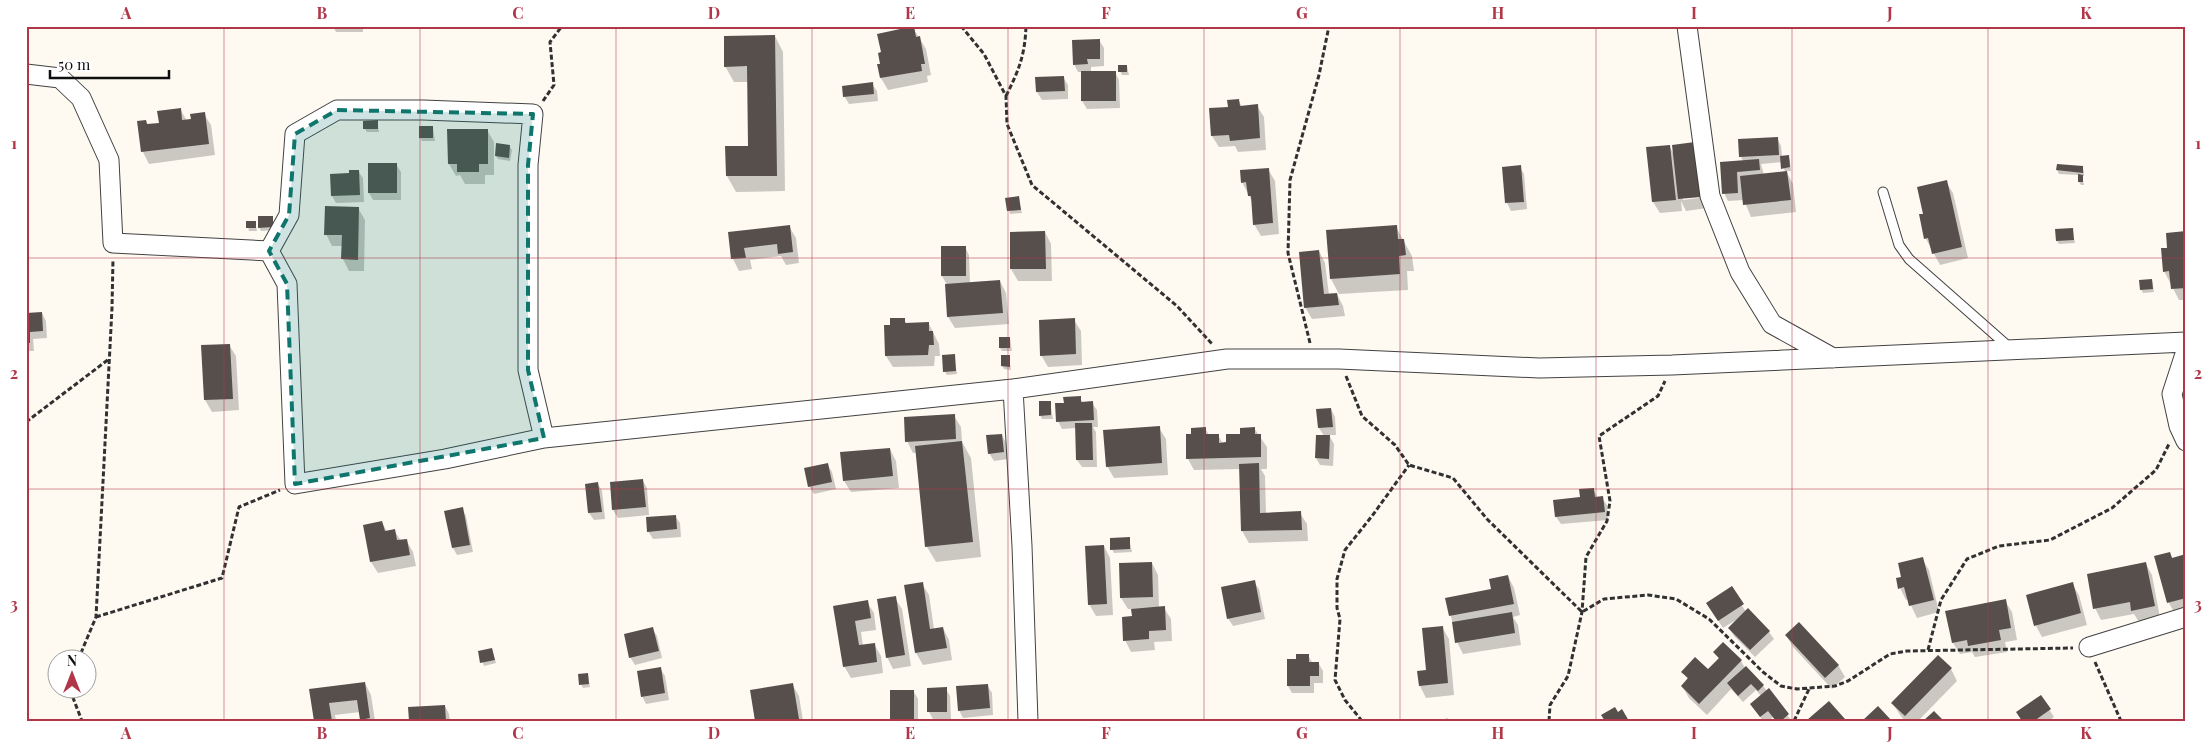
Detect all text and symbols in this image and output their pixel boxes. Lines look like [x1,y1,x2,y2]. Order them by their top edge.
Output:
text: A [120,2,132,23]
text: B [317,2,328,23]
text: C [512,2,524,23]
text: D [708,2,720,23]
text: E [905,2,915,23]
text: F [1101,2,1111,23]
text: G [1296,2,1308,23]
text: H [1492,2,1505,23]
text: I [1691,2,1697,23]
text: J [1886,2,1893,23]
text: K [2080,2,2092,23]
scale bar [50,48,169,80]
text: 50 m [58,54,91,74]
text: 1 [11,132,17,153]
text: 1 [2195,132,2201,153]
text: 2 [10,362,18,383]
text: 2 [2194,362,2202,383]
text: 3 [10,593,18,614]
text: 3 [2194,593,2202,614]
north arrow [48,650,98,700]
text: N [67,651,77,670]
text: A [120,722,132,743]
text: B [317,722,328,743]
text: C [512,722,524,743]
text: D [708,722,720,743]
text: E [905,722,915,743]
text: F [1101,722,1111,743]
text: G [1296,722,1308,743]
text: H [1492,722,1505,743]
text: I [1691,722,1697,743]
text: J [1886,722,1893,743]
text: K [2080,722,2092,743]

